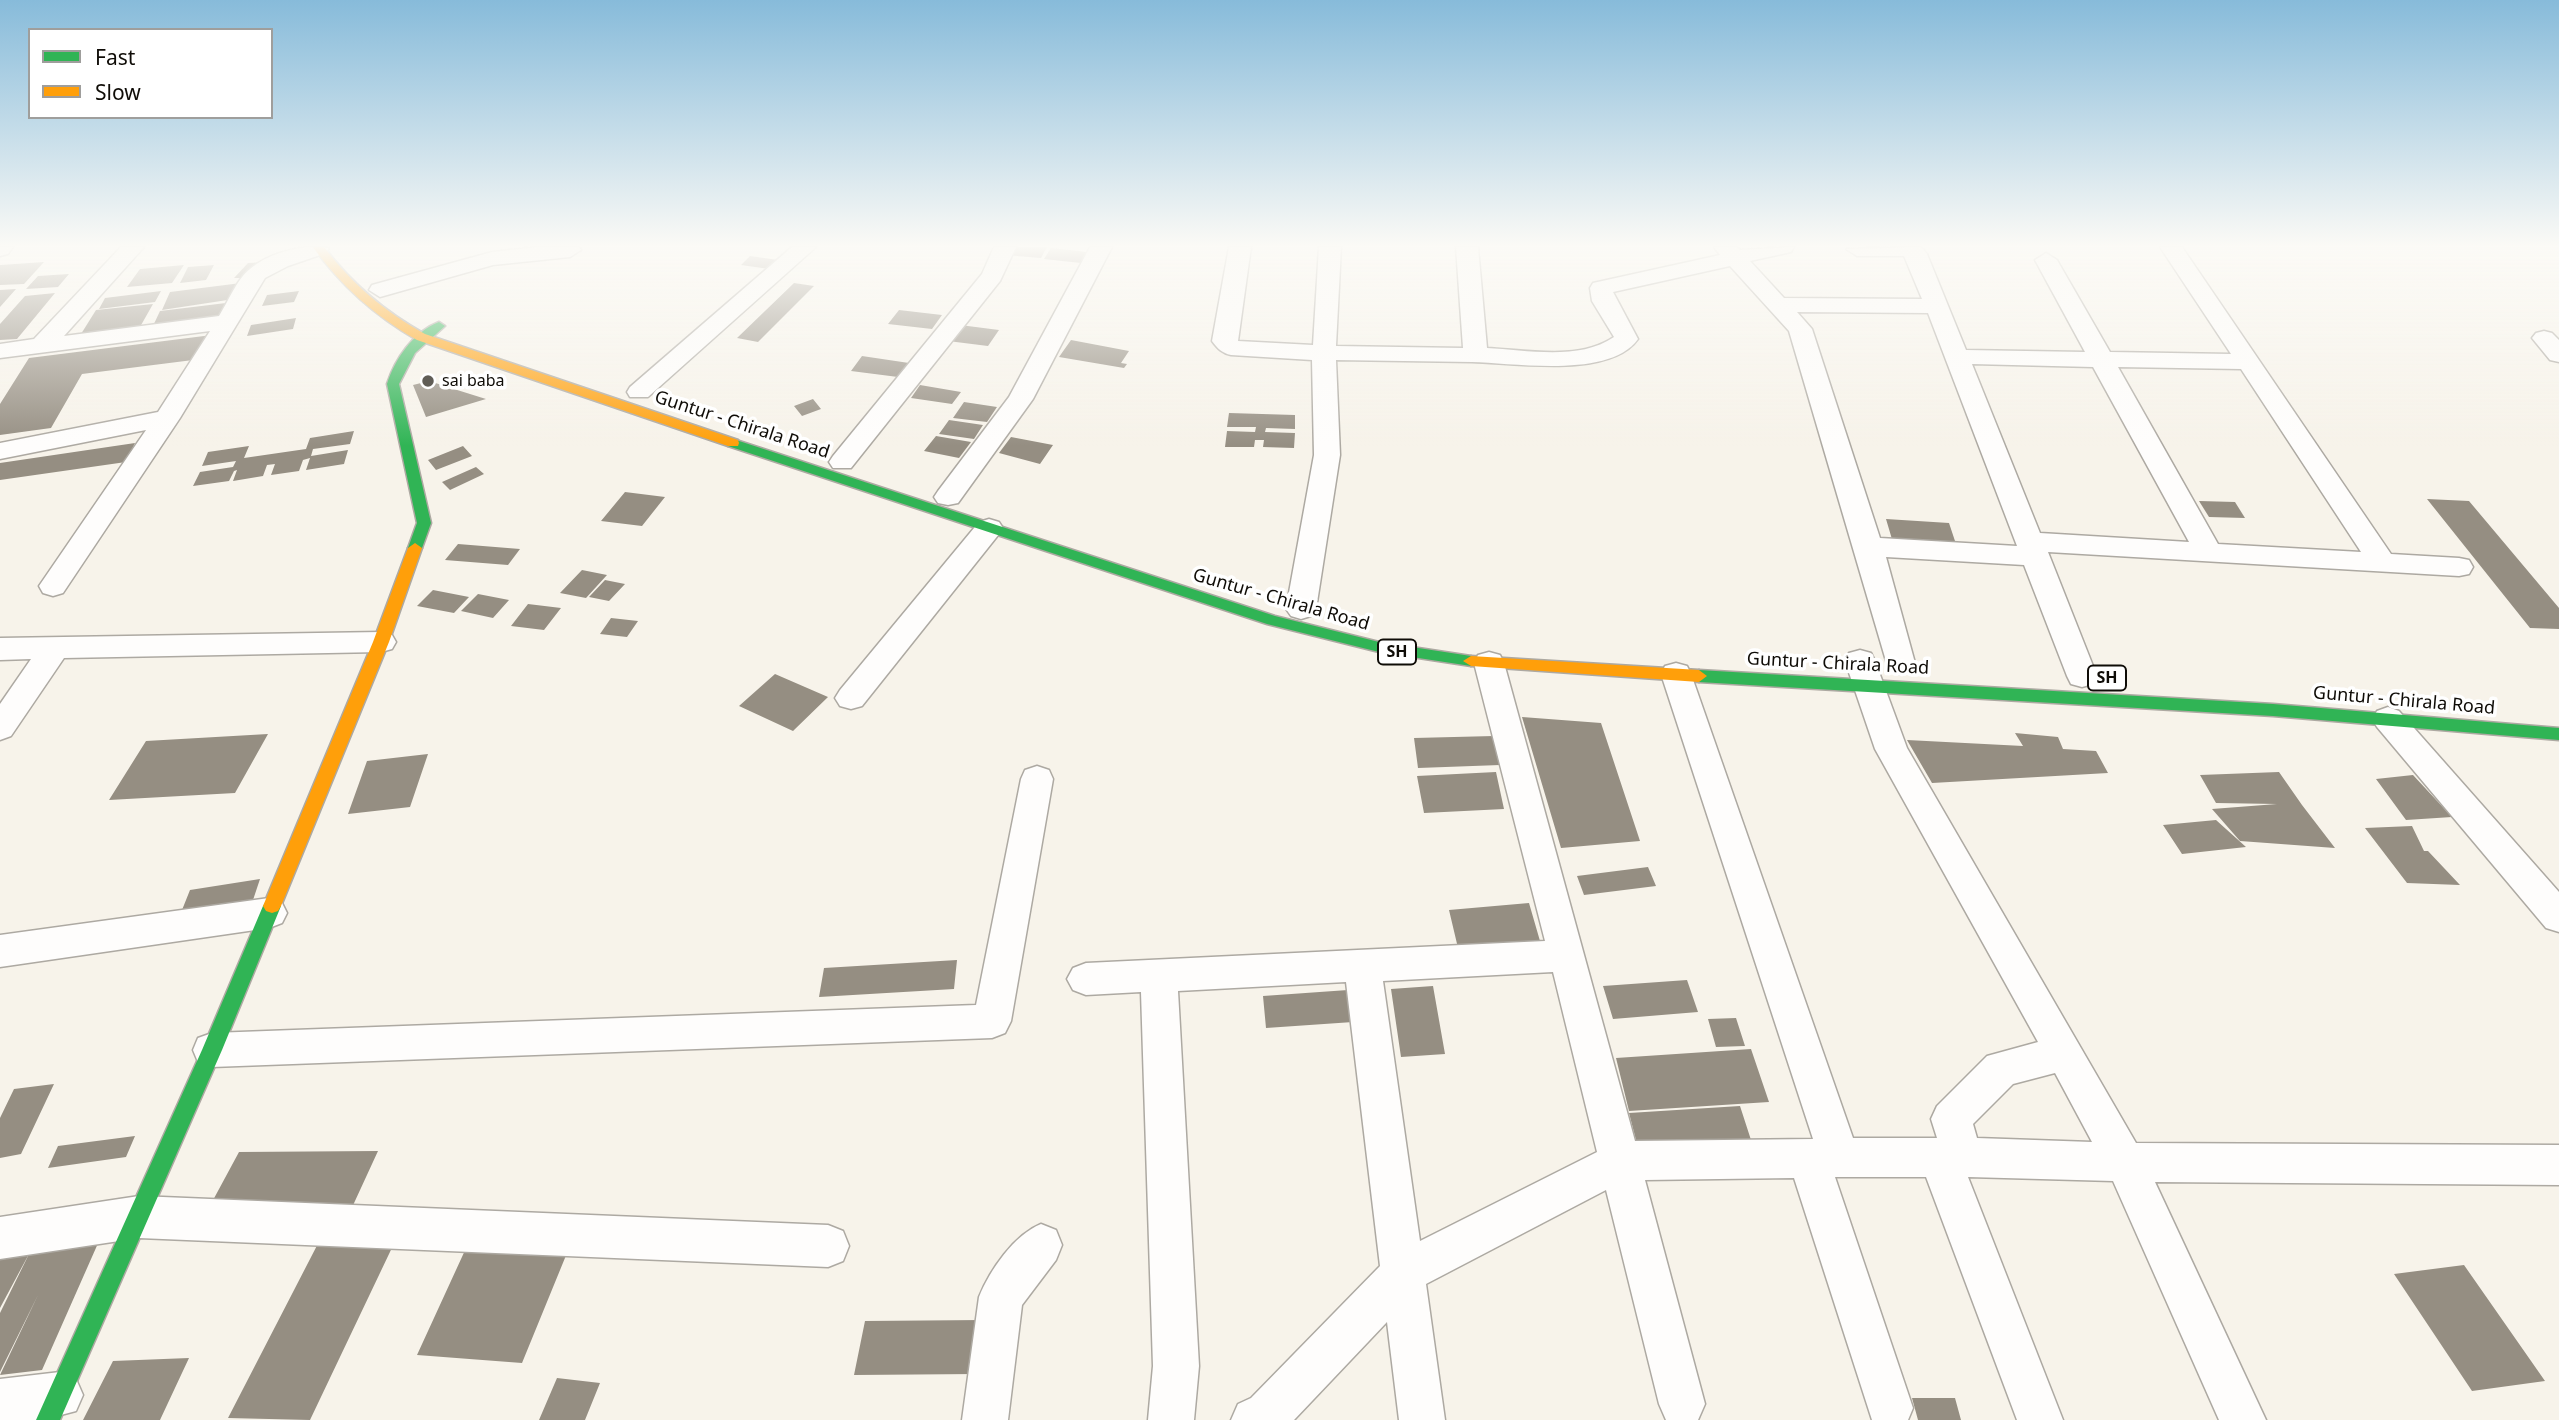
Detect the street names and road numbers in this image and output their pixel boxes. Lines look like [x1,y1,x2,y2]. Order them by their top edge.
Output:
street label: Guntur - Chirala Road [652,387,832,463]
street label: Guntur - Chirala Road [1190,564,1372,636]
road number: SH [1378,639,1416,664]
street label: Guntur - Chirala Road [1746,648,1930,680]
road number: SH [2088,666,2126,691]
street label: Guntur - Chirala Road [2312,682,2496,720]

